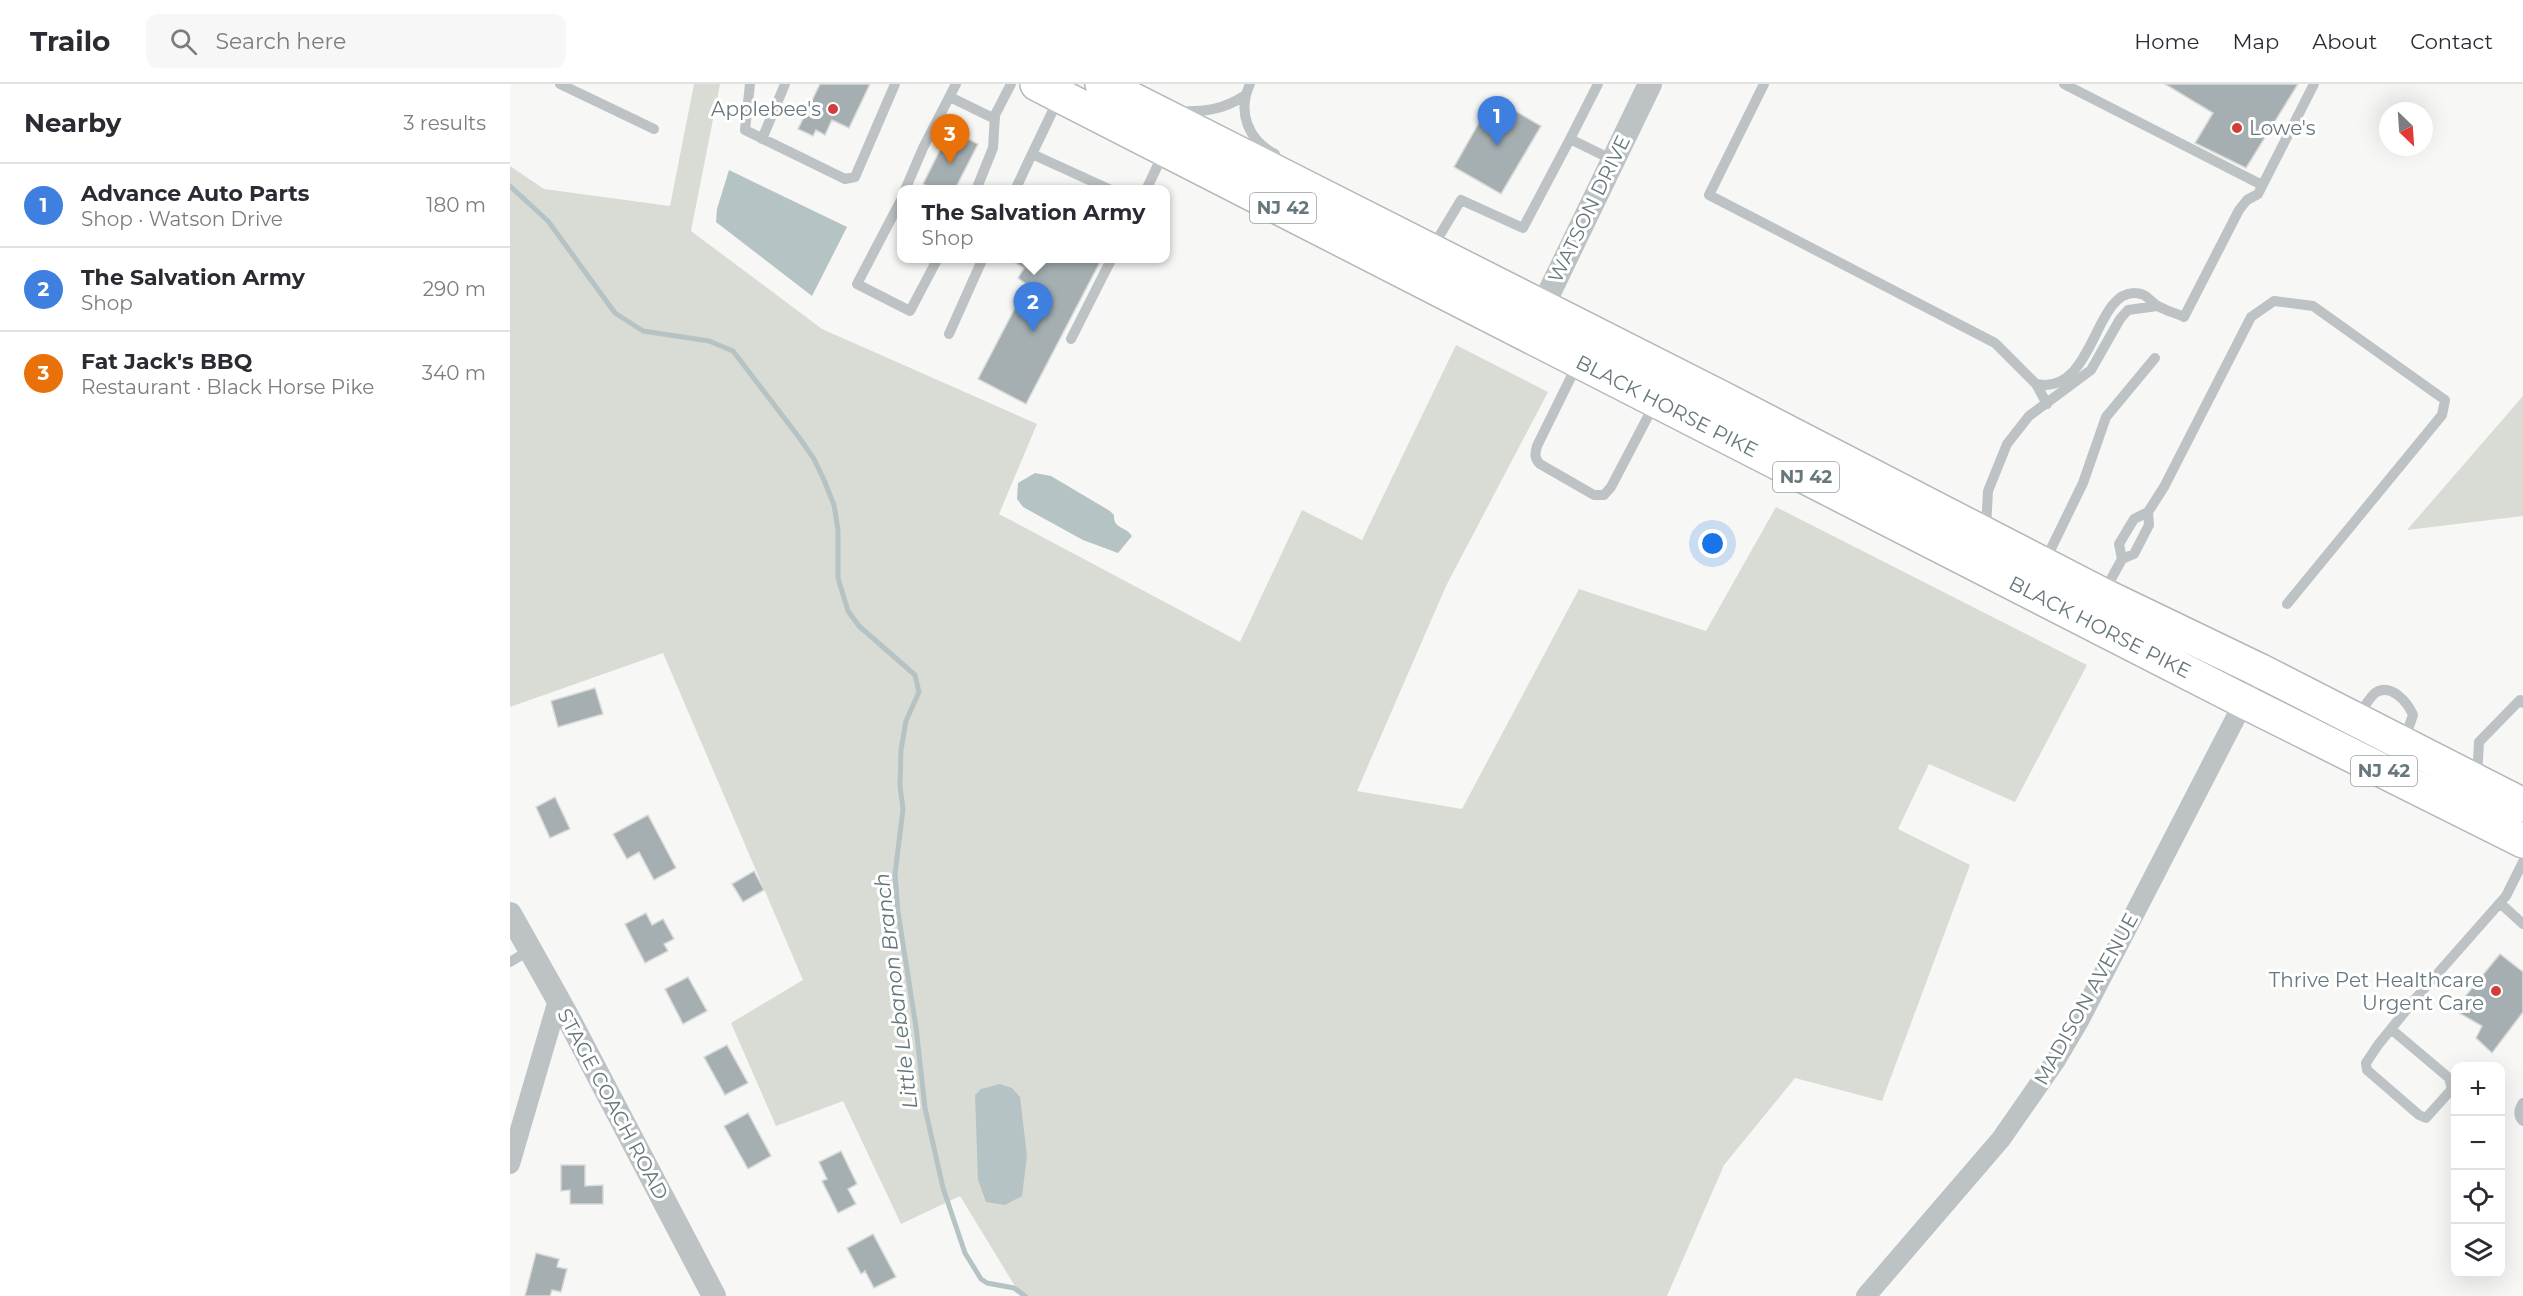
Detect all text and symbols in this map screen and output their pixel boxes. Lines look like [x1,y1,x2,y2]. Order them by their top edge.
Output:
search box [146,14,566,68]
text: Trailo [30,24,110,58]
icon: search [167,25,200,58]
text: Search here [215,28,346,55]
text: Home [2134,29,2199,54]
text: Map [2232,29,2279,54]
text: About [2312,29,2377,54]
text: Contact [2410,29,2493,54]
place label: Applebee's [711,97,821,121]
pin: 1 [1478,97,1516,146]
marker: Applebee's [826,102,840,116]
north arrow [2379,102,2433,156]
text: Nearby [24,107,121,139]
text: 3 results [403,111,486,135]
pin: 3 [930,115,970,164]
place label: Lowe's [2249,116,2316,140]
marker: Lowe's [2230,121,2244,135]
street label: WATSON DRIVE [1543,131,1635,287]
text: Advance Auto Parts [81,180,309,207]
popup [897,185,1170,263]
text: 1 [40,193,47,217]
text: 180 m [426,193,486,217]
road number: NJ 42 [1250,193,1316,223]
text: The Salvation Army [922,199,1145,226]
text: Shop · Watson Drive [81,207,283,231]
text: Shop [922,226,974,250]
text: The Salvation Army [81,264,305,291]
text: 2 [38,277,49,301]
text: 290 m [423,277,486,301]
pin: 2 [1014,282,1052,332]
text: Shop [81,291,133,315]
text: Fat Jack's BBQ [81,348,252,375]
street label: BLACK HORSE PIKE [1572,350,1762,462]
text: 3 [38,361,49,385]
text: 340 m [422,361,486,385]
text: Restaurant · Black Horse Pike [81,375,374,399]
road number: NJ 42 [1773,462,1839,492]
your location [1698,529,1727,558]
street label: BLACK HORSE PIKE [2005,571,2195,683]
road number: NJ 42 [2351,756,2417,786]
water label: Little Lebanon Branch [869,872,922,1110]
street label: MADISON AVENUE [2029,909,2143,1089]
place label: Thrive Pet Healthcare Urgent Care [2269,968,2484,1015]
marker: Thrive Pet Healthcare Urgent Care [2489,984,2503,998]
street label: STAGE COACH ROAD [552,1004,674,1204]
map controls [2451,1062,2505,1278]
button: + [2451,1062,2505,1116]
button: − [2451,1116,2505,1170]
button: locate [2451,1170,2505,1224]
button: layers [2451,1224,2505,1278]

